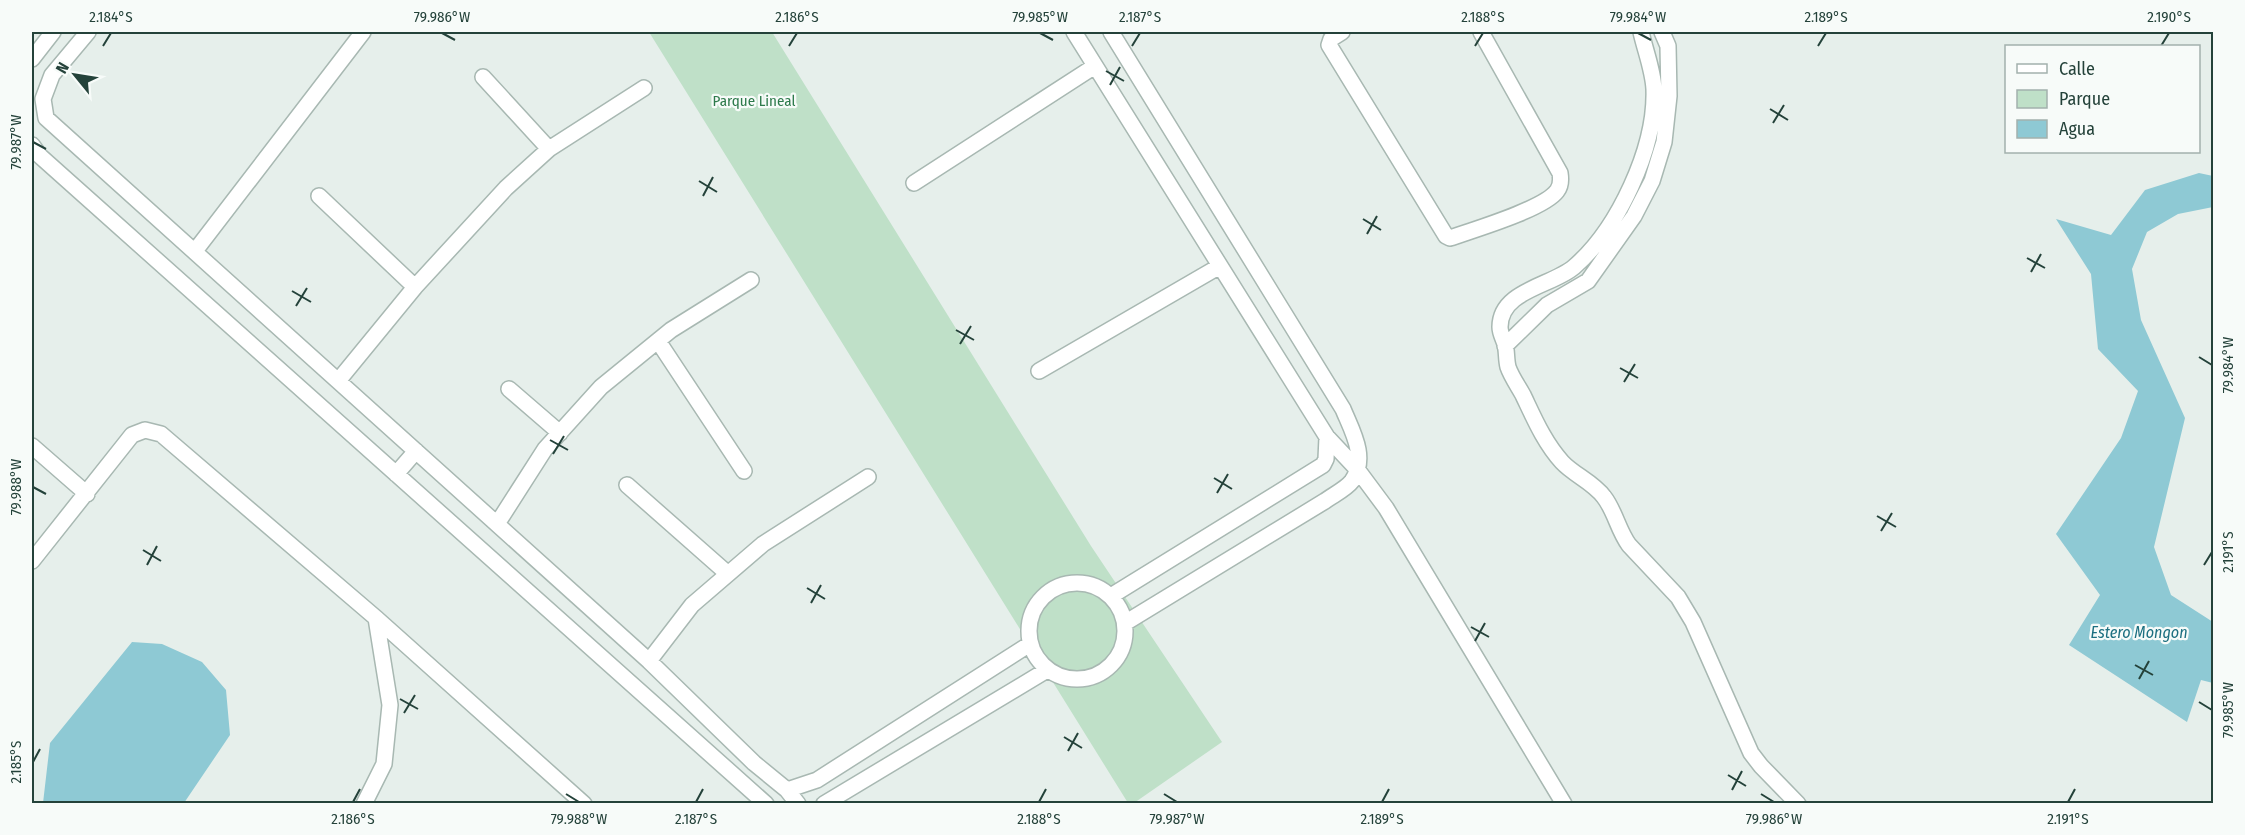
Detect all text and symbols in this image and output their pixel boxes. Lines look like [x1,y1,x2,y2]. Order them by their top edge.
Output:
text: 2.184°S [89,8,133,26]
text: 79.986°W [414,8,470,26]
text: 2.186°S [775,8,819,26]
text: 79.985°W [1012,8,1068,26]
text: 2.187°S [1119,8,1161,26]
text: 2.188°S [1461,8,1505,26]
text: 79.984°W [1610,8,1666,26]
text: 2.189°S [1804,8,1848,26]
text: 2.190°S [2147,8,2191,26]
north arrow [45,45,105,105]
legend [2005,45,2200,153]
text: Calle [2059,58,2095,80]
text: N [52,59,73,77]
text: Parque [2059,88,2110,110]
park label: Parque Lineal [713,92,795,110]
text: 79.987°W [7,114,25,170]
text: Agua [2059,118,2095,140]
text: 79.984°W [2219,337,2237,393]
text: 79.988°W [7,459,25,515]
text: 2.191°S [2219,531,2237,573]
water label: Estero Mongon [2090,623,2188,642]
text: 79.985°W [2219,682,2237,738]
text: 2.185°S [7,741,25,783]
text: 2.186°S [331,810,375,828]
text: 79.988°W [551,810,607,828]
text: 2.187°S [675,810,717,828]
text: 2.188°S [1017,810,1061,828]
text: 79.987°W [1149,810,1205,828]
text: 2.189°S [1360,810,1404,828]
text: 79.986°W [1746,810,1802,828]
text: 2.191°S [2047,810,2089,828]

